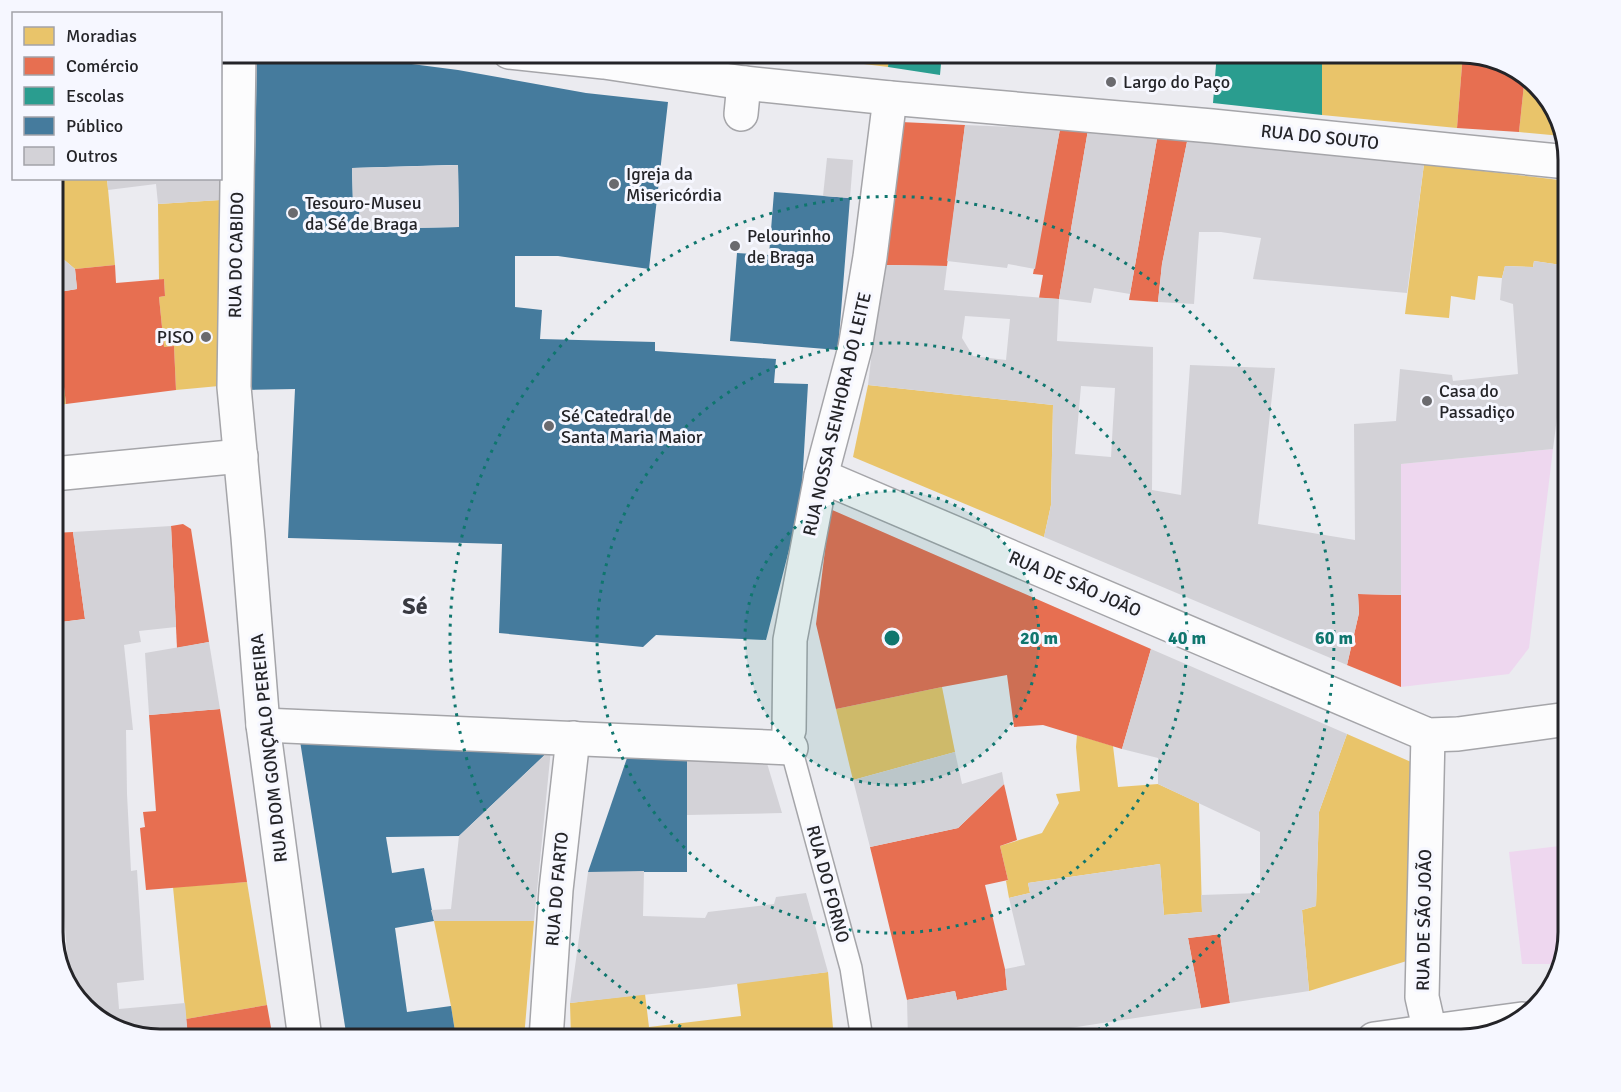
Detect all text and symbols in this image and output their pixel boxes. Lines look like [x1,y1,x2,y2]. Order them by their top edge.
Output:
legend [12,12,222,180]
text: Moradias [66,25,137,47]
text: Comércio [66,55,139,77]
place label: Largo do Paço [1123,71,1230,93]
marker: Largo do Paço [1104,75,1118,89]
text: Escolas [66,85,124,107]
text: Público [66,115,123,137]
street label: RUA DO SOUTO [1260,120,1380,154]
text: Outros [66,145,118,167]
place label: Igreja da Misericórdia [626,163,722,206]
marker: Igreja da Misericórdia [607,177,621,191]
street label: RUA DO CABIDO [224,192,248,318]
place label: Tesouro-Museu da Sé de Braga [305,192,422,235]
marker: Tesouro-Museu da Sé de Braga [286,206,300,220]
place label: Pelourinho de Braga [747,225,831,268]
marker: Pelourinho de Braga [728,239,742,253]
street label: RUA NOSSA SENHORA DO LEITE [798,290,876,538]
place label: PISO [157,326,194,348]
marker: PISO [199,330,213,344]
place label: Casa do Passadiço [1439,380,1515,423]
marker: Casa do Passadiço [1420,394,1434,408]
place label: Sé Catedral de Santa Maria Maior [561,405,703,448]
marker: Sé Catedral de Santa Maria Maior [542,419,556,433]
street label: RUA DE SÃO JOÃO [1005,546,1145,622]
district label: Sé [402,591,428,621]
text: 20 m [1020,627,1058,649]
text: 40 m [1168,627,1206,649]
text: 60 m [1315,627,1353,649]
centre of rings [882,628,902,648]
street label: RUA DOM GONÇALO PEREIRA [246,632,292,864]
street label: RUA DO FORNO [802,823,854,945]
street label: RUA DO FARTO [541,831,573,947]
street label: RUA DE SÃO JOÃO [1412,849,1436,991]

